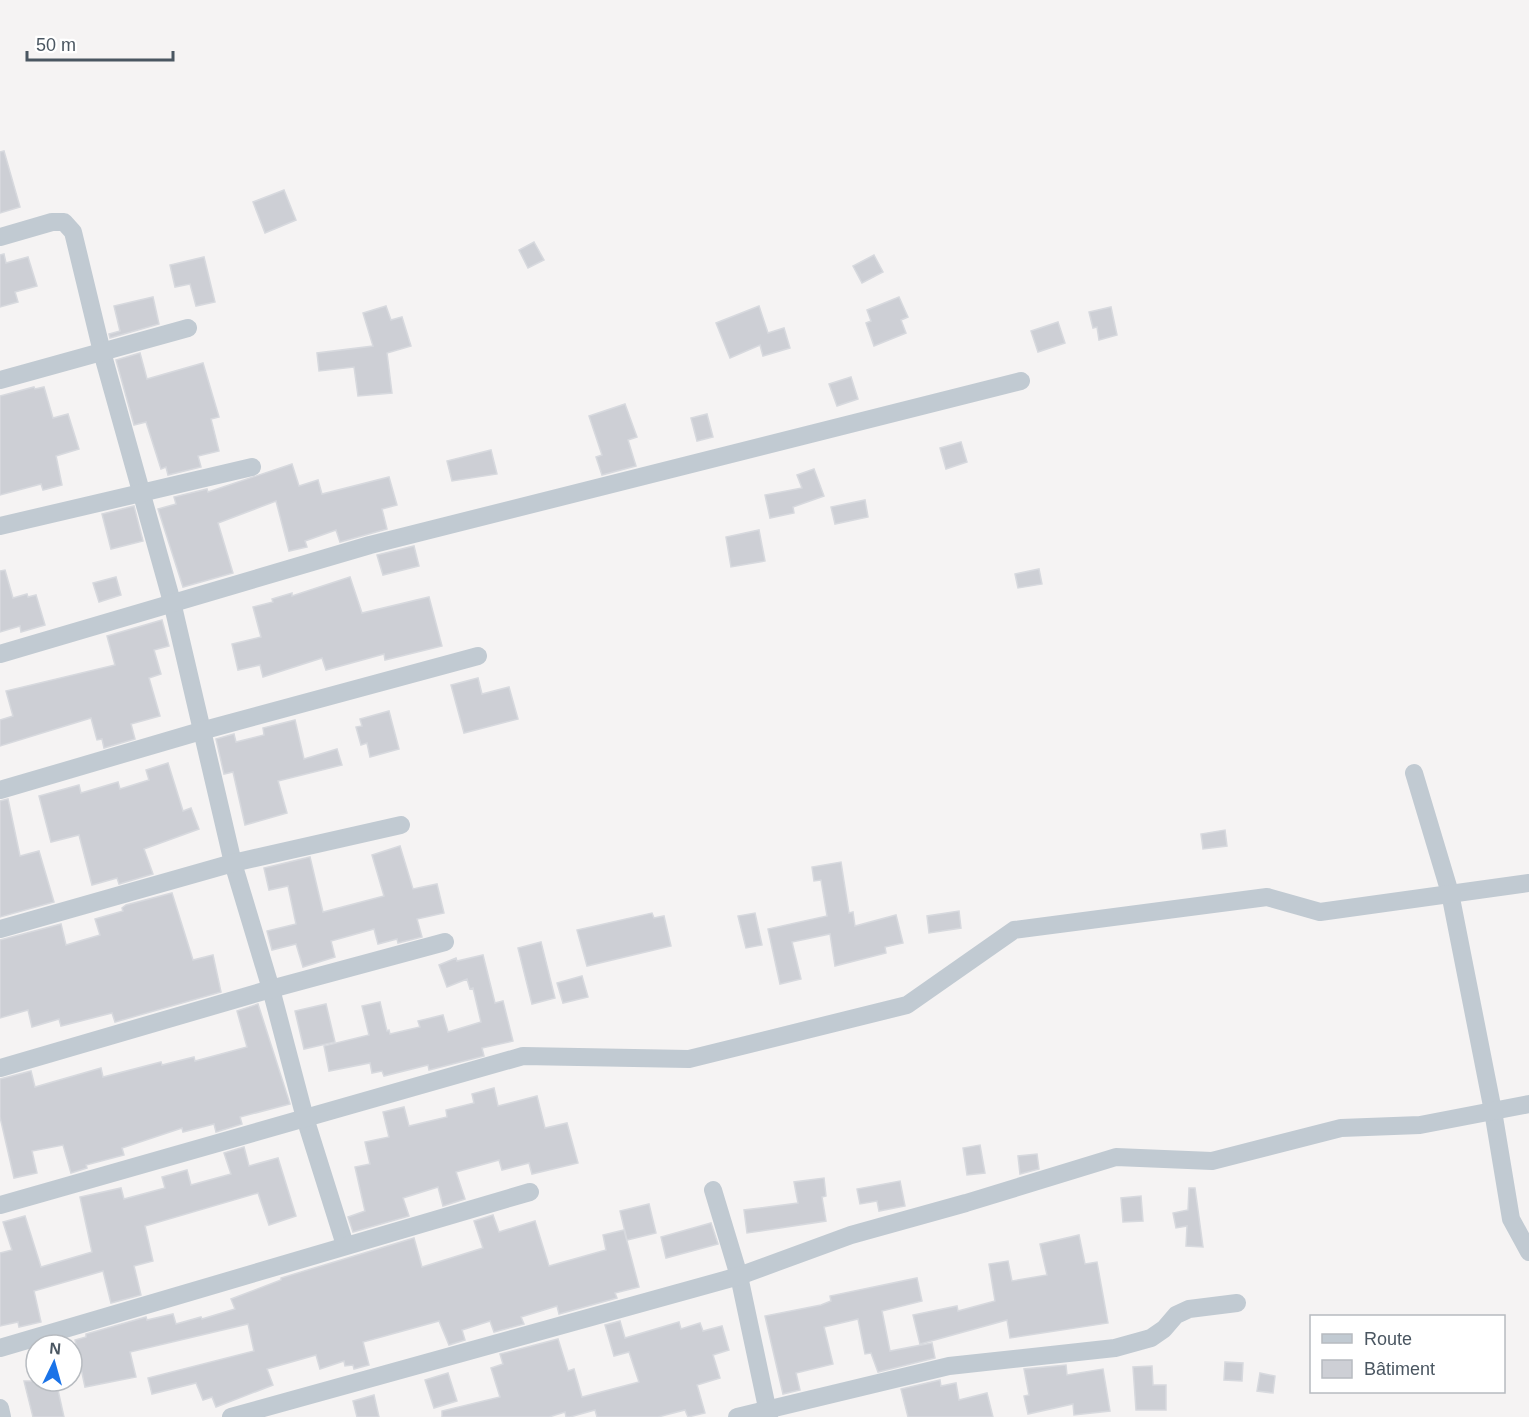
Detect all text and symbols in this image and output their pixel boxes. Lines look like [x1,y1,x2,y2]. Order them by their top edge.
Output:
scale bar [27,24,172,62]
text: 50 m [36,35,76,55]
legend [1310,1315,1505,1393]
text: Route [1364,1329,1412,1349]
north arrow [24,1333,84,1393]
text: N [49,1340,62,1358]
text: Bâtiment [1364,1359,1435,1379]

